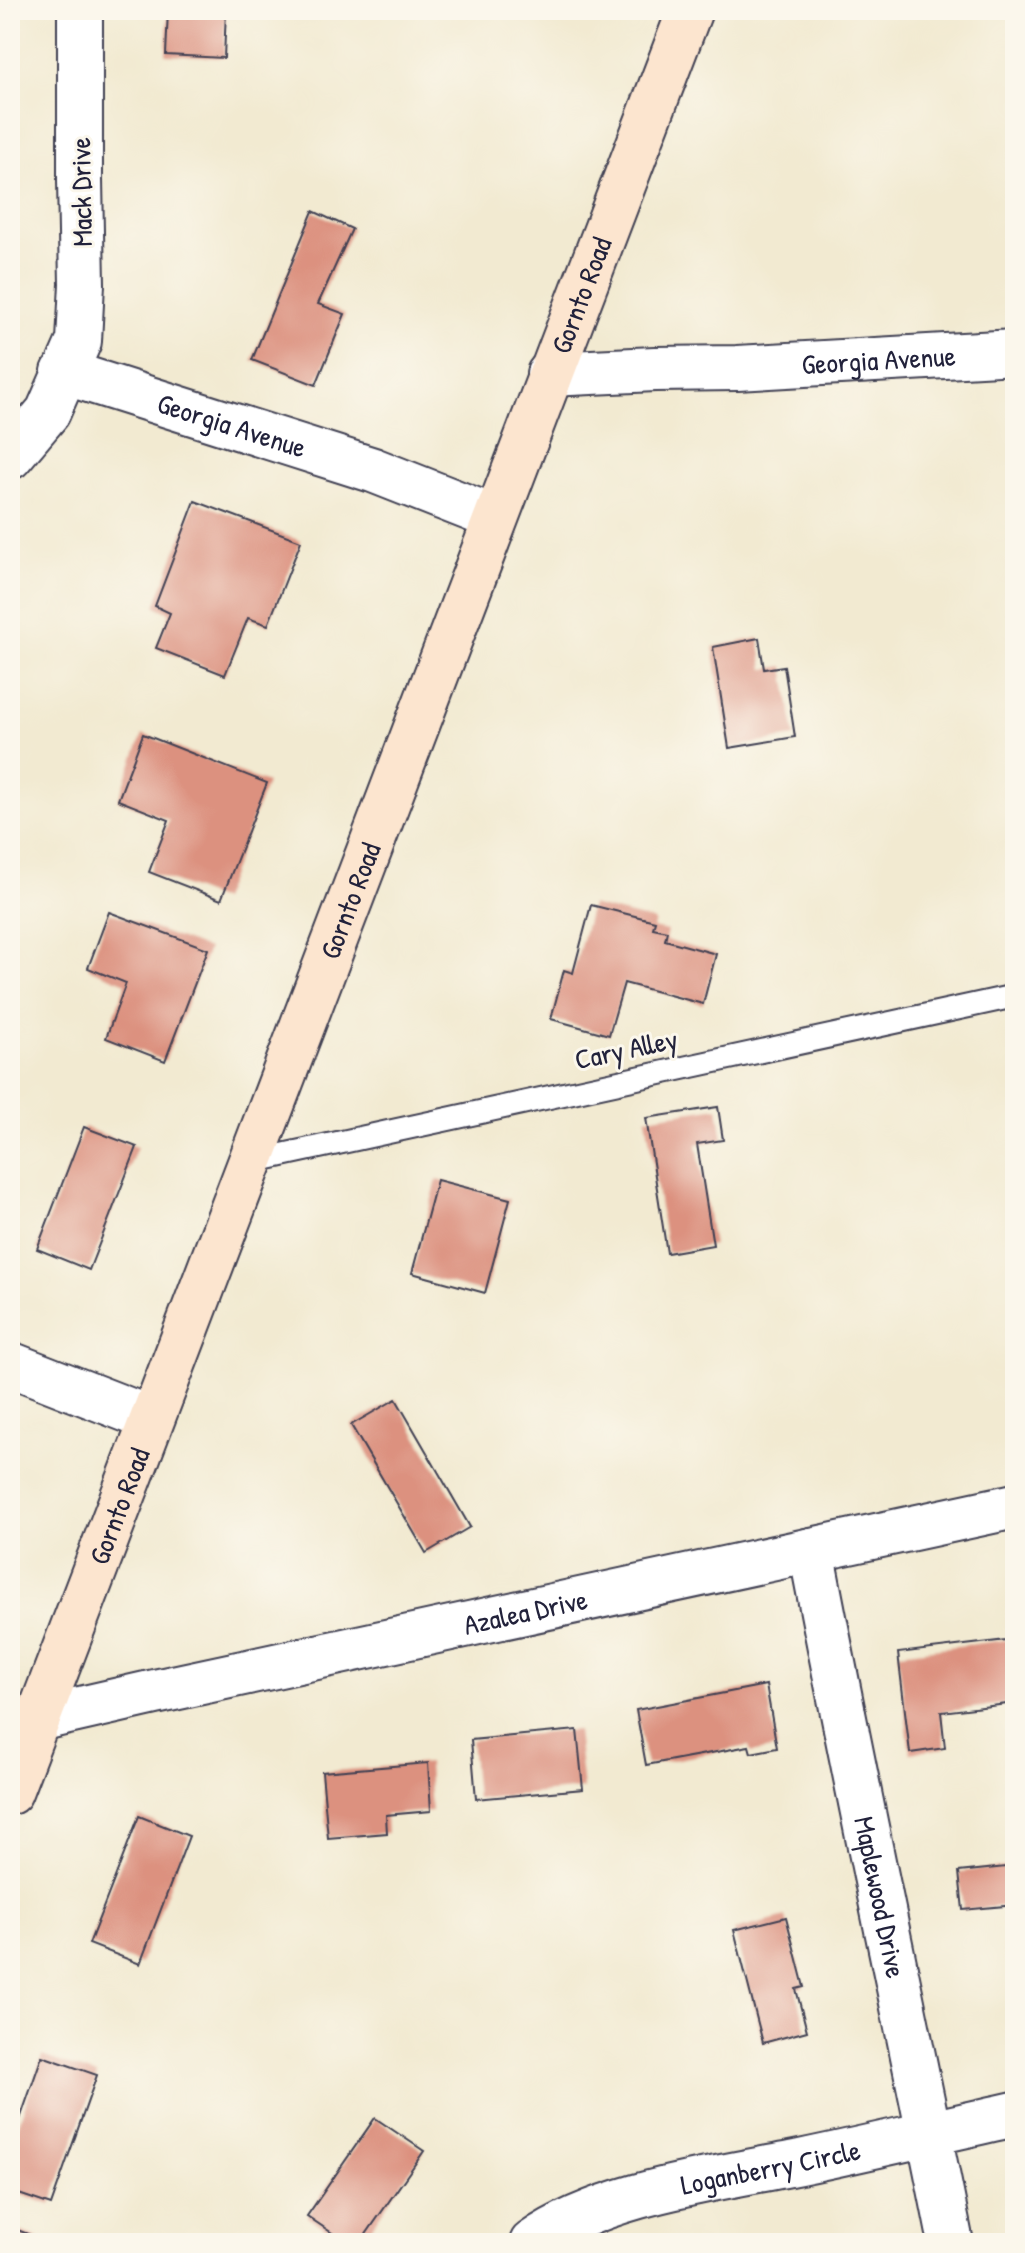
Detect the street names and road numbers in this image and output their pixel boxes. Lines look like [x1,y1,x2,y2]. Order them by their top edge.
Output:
street label: Mack Drive [61,137,101,247]
street label: Gornto Road [542,232,621,359]
street label: Georgia Avenue [801,336,957,383]
street label: Georgia Avenue [153,384,311,467]
street label: Gornto Road [311,837,390,964]
street label: Cary Alley [571,1020,681,1078]
street label: Gornto Road [80,1443,159,1570]
street label: Azalea Drive [460,1580,591,1644]
street label: Maplewood Drive [845,1813,915,1981]
street label: Loganberry Circle [677,2131,864,2204]

